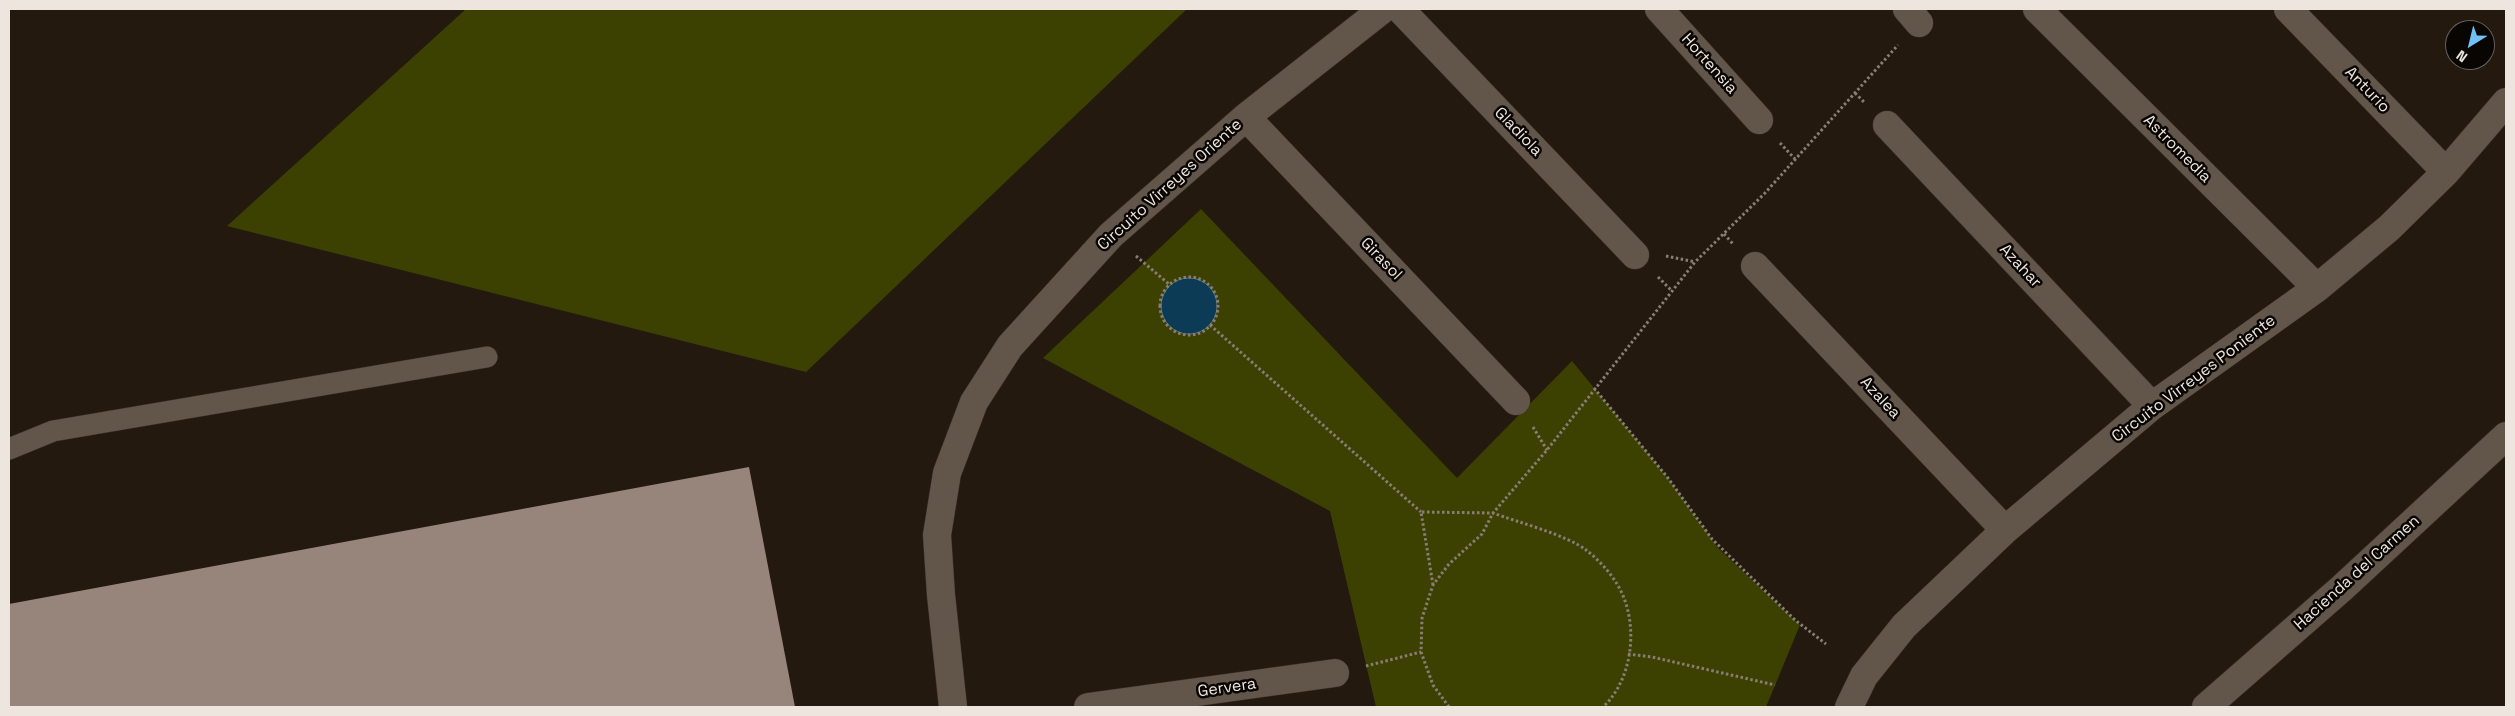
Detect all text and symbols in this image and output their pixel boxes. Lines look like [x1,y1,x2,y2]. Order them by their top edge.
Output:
north arrow [2445,20,2495,70]
street label: Hortensia [1677,30,1741,98]
text: N [2453,46,2471,66]
street label: Anturio [2340,63,2394,117]
street label: Gladiola [1490,104,1546,160]
street label: Astromedia [2139,111,2215,187]
street label: Circuito Virreyes Oriente [1094,115,1246,255]
street label: Girasol [1356,234,1406,284]
street label: Azahar [1995,240,2045,292]
street label: Circuito Virreyes Poniente [2108,311,2280,447]
street label: Azalea [1856,373,1904,423]
street label: Hacienda del Carmen [2290,512,2424,634]
street label: Gervera [1197,674,1257,702]

